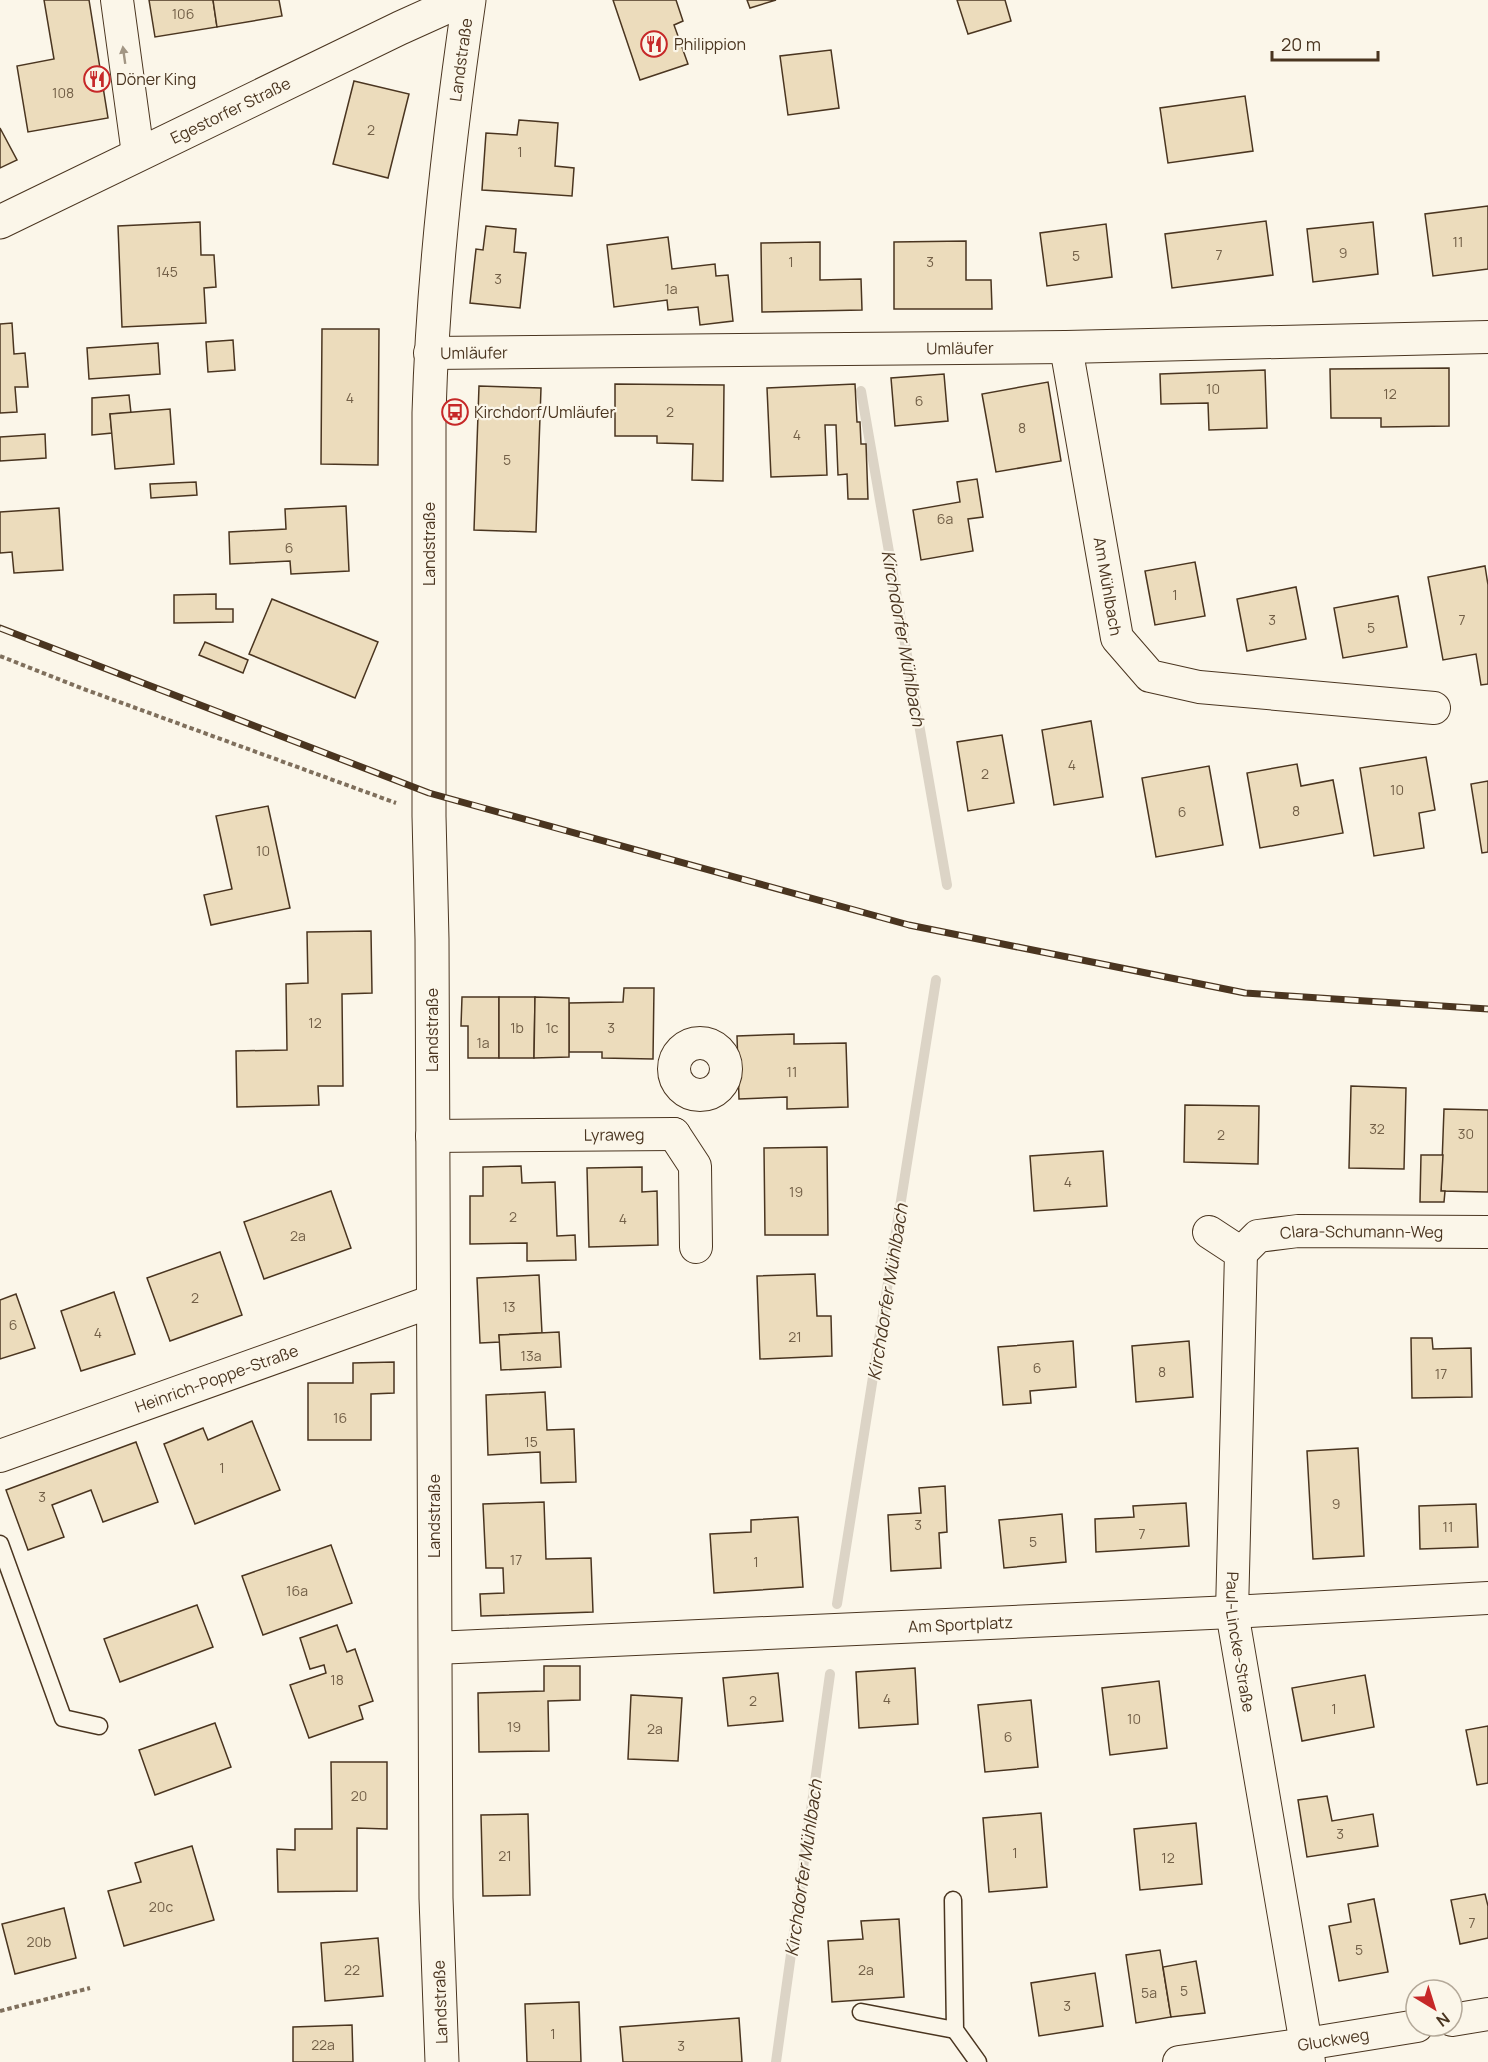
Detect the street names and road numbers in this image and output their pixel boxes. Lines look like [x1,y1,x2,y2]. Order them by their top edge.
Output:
street label: Landstraße [444,17,477,103]
street label: Egestorfer Straße [167,72,294,149]
street label: Umläufer [926,337,994,359]
street label: Umläufer [440,341,508,364]
street label: Landstraße [418,502,440,586]
street label: Am Mühlbach [1088,535,1127,637]
street label: Landstraße [421,988,443,1072]
street label: Lyraweg [584,1123,644,1146]
street label: Clara-Schumann-Weg [1279,1220,1443,1244]
street label: Heinrich-Poppe-Straße [132,1339,301,1418]
street label: Landstraße [423,1474,445,1558]
street label: Paul-Lincke-Straße [1221,1571,1260,1714]
street label: Am Sportplatz [908,1611,1013,1638]
street label: Landstraße [428,1960,452,2044]
street label: Gluckweg [1296,2023,1371,2056]

